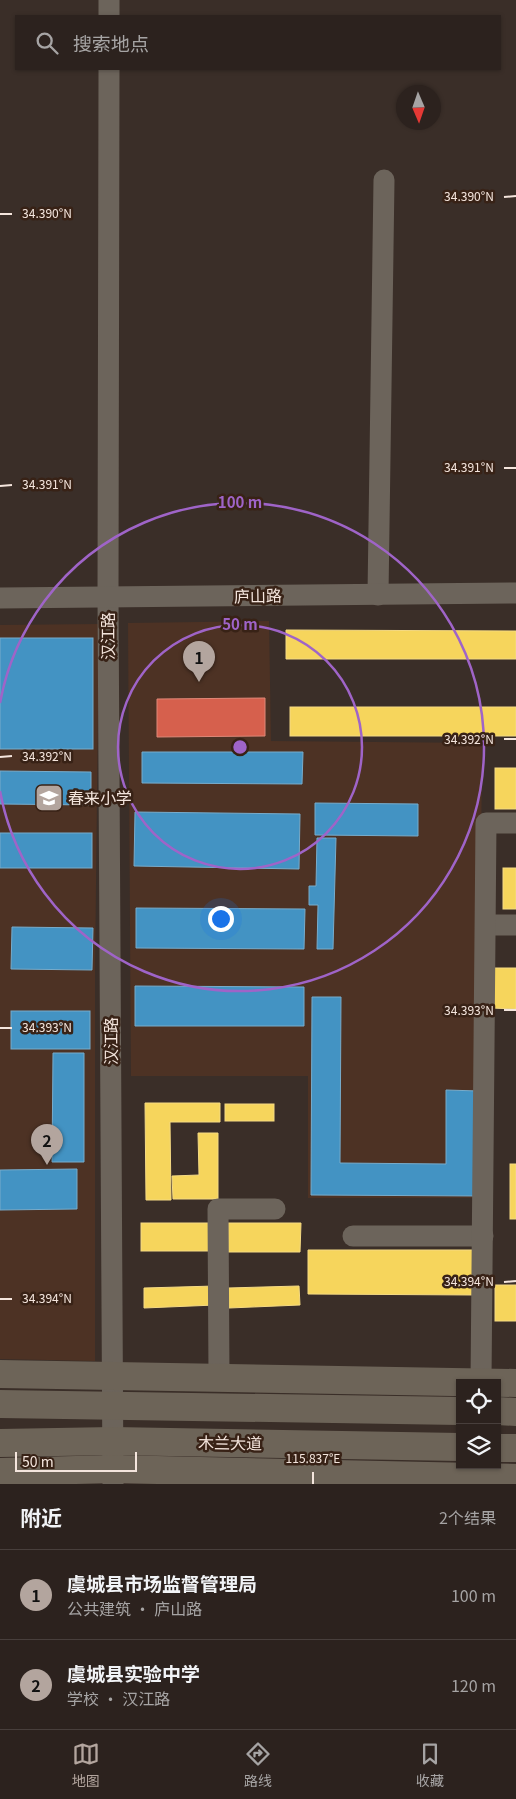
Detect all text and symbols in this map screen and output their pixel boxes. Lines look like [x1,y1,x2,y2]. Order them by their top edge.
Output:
search box [15,15,501,70]
icon: search [33,29,61,57]
text: 搜索地点 [73,29,149,56]
north arrow [396,85,441,130]
text: 34.390°N [444,187,494,204]
text: 34.390°N [22,204,72,221]
text: 34.391°N [444,458,494,475]
text: 34.391°N [22,475,72,492]
text: 100 m [218,491,262,512]
street label: 庐山路 [234,583,282,607]
street label: 汉江路 [95,612,119,660]
text: 50 m [222,613,258,634]
pin: 1 [183,641,215,682]
text: 34.392°N [444,730,494,747]
centre of rings [231,738,249,756]
text: 34.392°N [22,747,72,764]
school or university icon: 春来小学 [34,783,64,813]
place label: 春来小学 [68,785,132,809]
your location [208,906,234,932]
text: 34.393°N [444,1001,494,1018]
street label: 汉江路 [98,1017,122,1065]
text: 34.393°N [22,1018,72,1035]
pin: 2 [31,1124,63,1165]
text: 34.394°N [444,1272,494,1289]
text: 34.394°N [22,1289,72,1306]
map controls [456,1379,501,1469]
button: locate [456,1379,501,1424]
button: layers [456,1424,501,1469]
street label: 木兰大道 [198,1429,262,1455]
scale bar [15,1449,138,1472]
text: 115.837°E [286,1449,340,1466]
text: 50 m [22,1451,54,1471]
text: 附近 [20,1502,62,1532]
text: 2个结果 [439,1505,496,1529]
text: 虞城县市场监督管理局 [67,1569,257,1596]
text: 1 [31,1583,41,1607]
text: 100 m [451,1583,496,1607]
text: 公共建筑 · 庐山路 [67,1596,202,1620]
text: 虞城县实验中学 [67,1659,200,1686]
text: 2 [31,1673,41,1697]
text: 120 m [451,1673,496,1697]
text: 学校 · 汉江路 [67,1686,170,1710]
tab: 地图 [72,1740,100,1790]
tab: 路线 [244,1740,272,1790]
tab: 收藏 [416,1740,444,1790]

